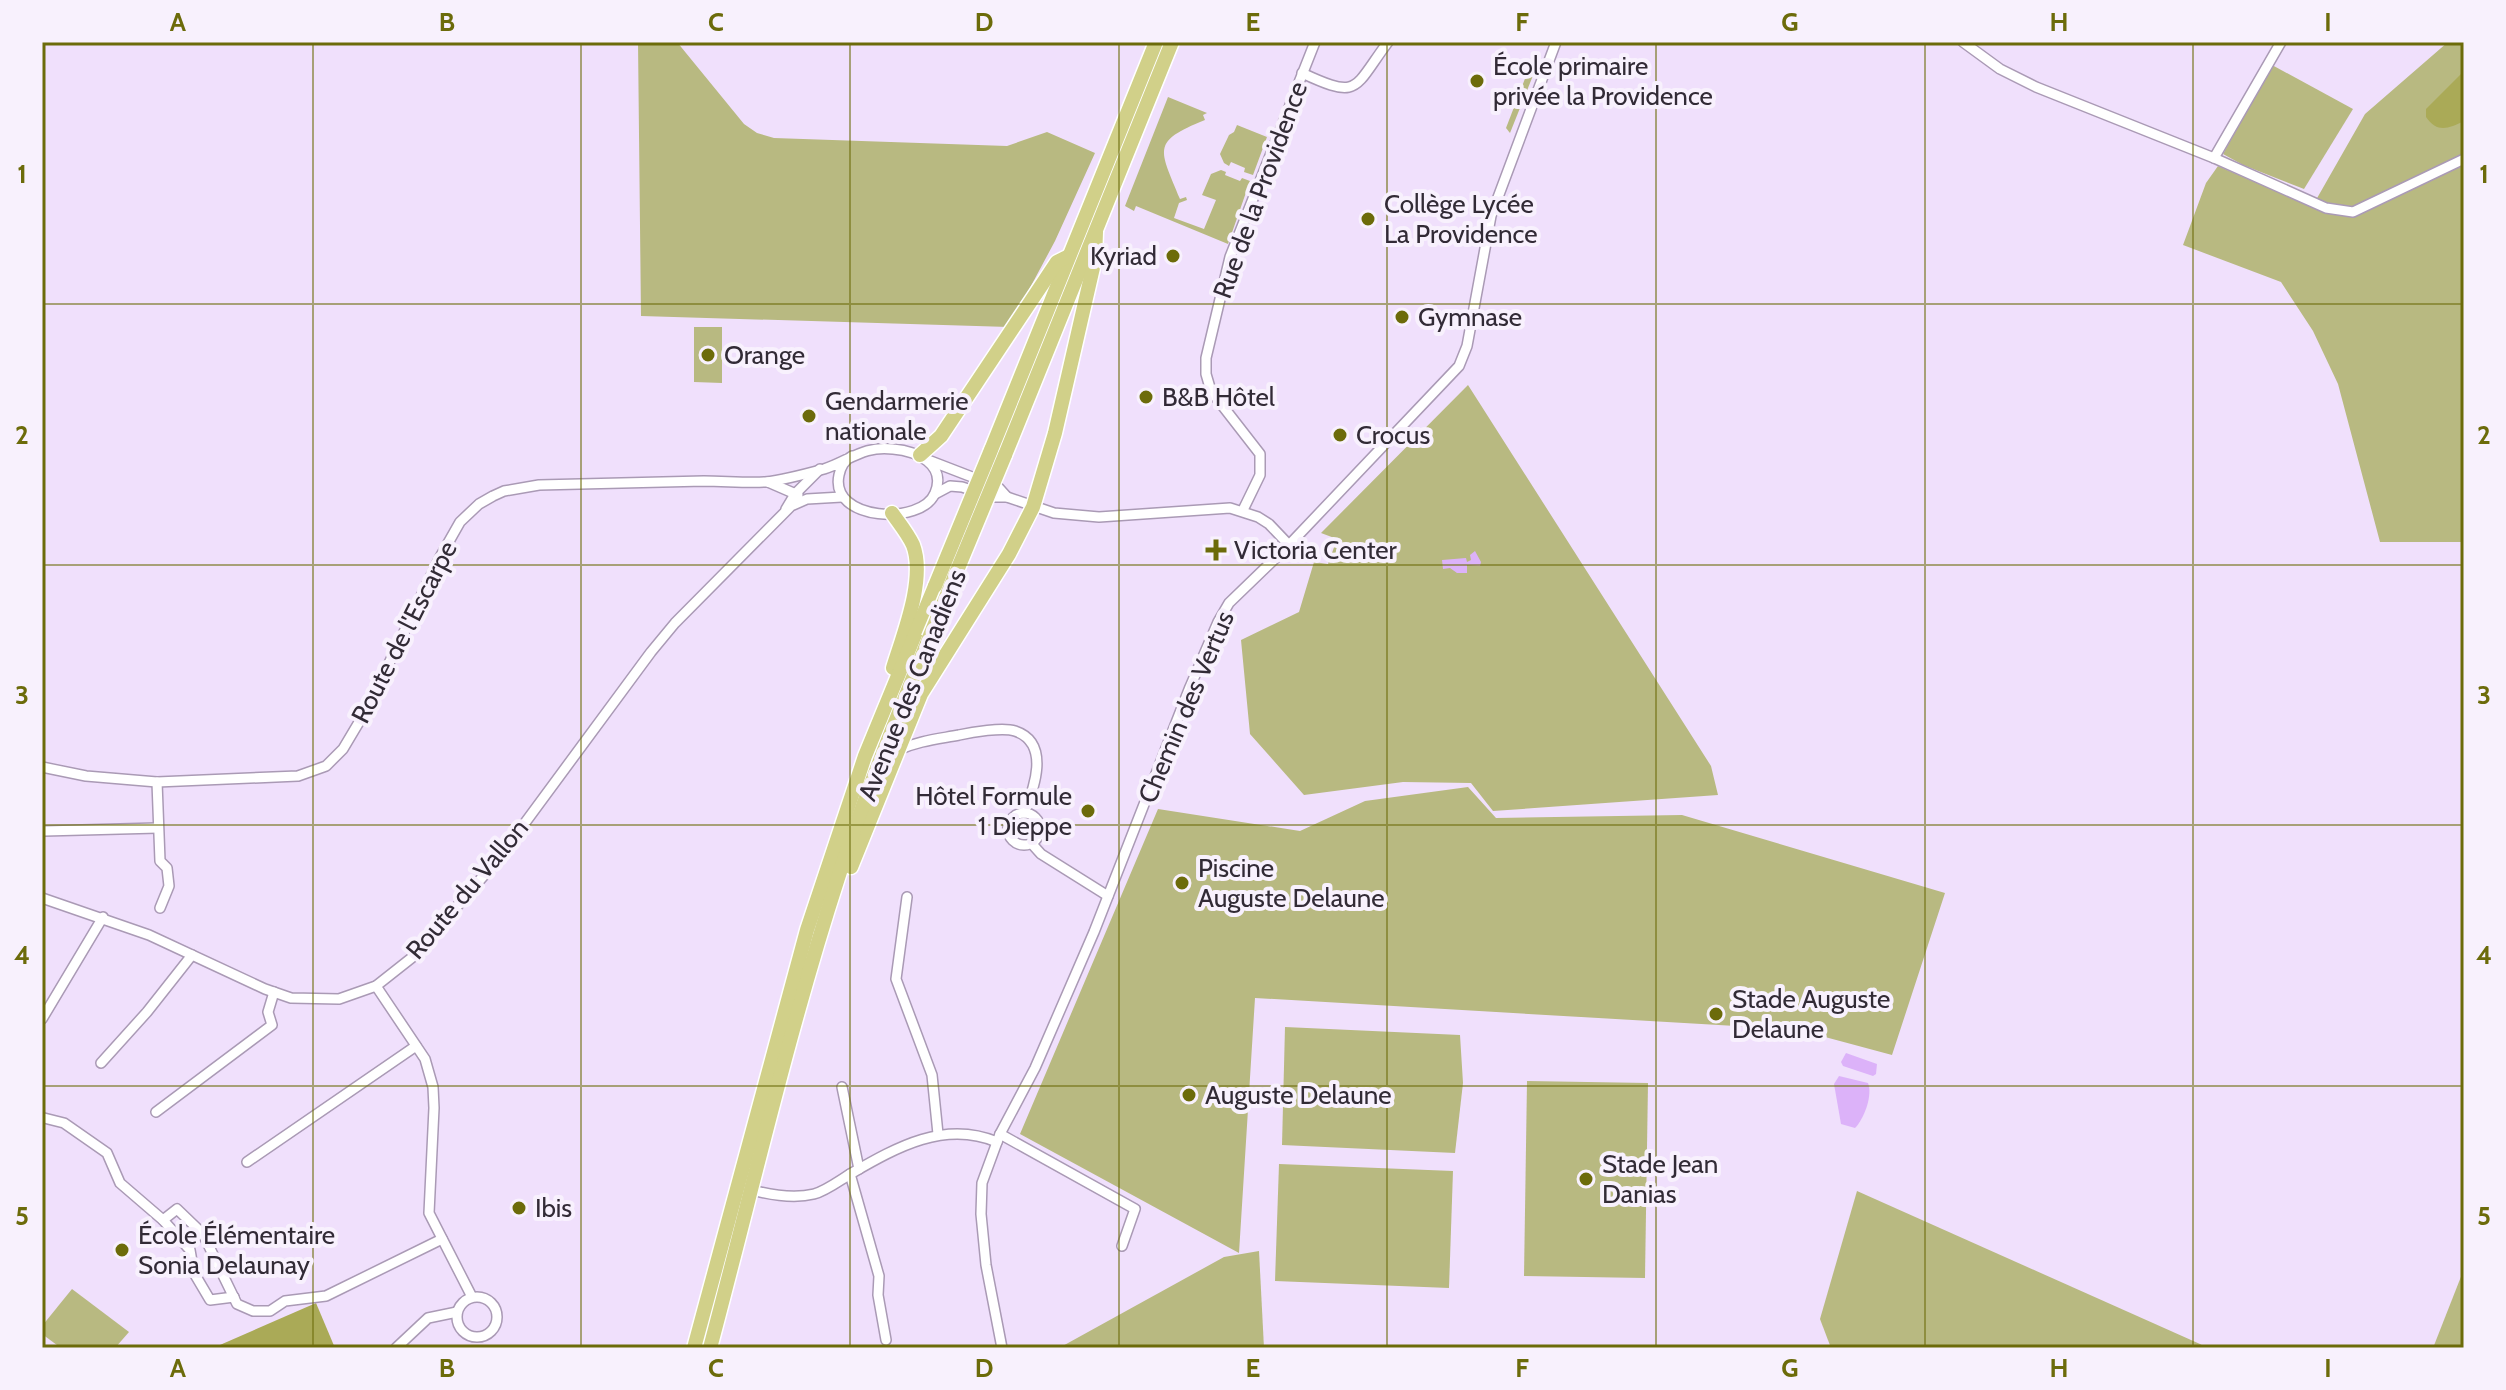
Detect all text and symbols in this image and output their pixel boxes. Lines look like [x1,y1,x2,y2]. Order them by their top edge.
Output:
text: A [170,6,187,38]
text: B [439,6,455,38]
text: C [708,6,724,38]
text: D [975,6,993,38]
text: E [1246,6,1260,38]
text: F [1515,6,1529,38]
text: G [1781,6,1799,38]
text: H [2050,6,2068,38]
text: I [2324,6,2332,38]
place label: École primaire privée la Providence [1493,50,1713,112]
marker: École primaire privée la Providence [1468,72,1486,90]
street label: Rue de la Providence [1206,77,1314,303]
text: 1 [17,158,27,190]
text: 1 [2479,158,2489,190]
place label: Collège Lycée La Providence [1384,188,1537,250]
marker: Collège Lycée La Providence [1359,210,1377,228]
place label: Kyriad [1090,240,1157,272]
marker: Kyriad [1164,247,1182,265]
place label: Gymnase [1418,301,1522,333]
marker: Gymnase [1393,308,1411,326]
place label: Orange [724,339,805,371]
marker: Orange [699,346,717,364]
place label: B&B Hôtel [1162,381,1275,413]
place label: Gendarmerie nationale [825,385,968,447]
marker: B&B Hôtel [1137,388,1155,406]
marker: Gendarmerie nationale [800,407,818,425]
text: 2 [15,419,29,451]
place label: Crocus [1356,419,1430,451]
text: 2 [2477,419,2491,451]
marker: Crocus [1331,426,1349,444]
place label: Victoria Center [1234,534,1398,566]
street label: Route de l'Escarpe [344,536,464,728]
marker: Victoria Center [1205,539,1227,561]
street label: Avenue des Canadiens [851,564,973,805]
street label: Chemin des Vertus [1131,606,1241,808]
text: 3 [15,679,29,711]
text: 3 [2477,679,2491,711]
place label: Hôtel Formule 1 Dieppe [915,780,1072,842]
marker: Hôtel Formule 1 Dieppe [1079,802,1097,820]
street label: Route du Vallon [399,812,535,966]
place label: Piscine Auguste Delaune [1198,852,1385,914]
marker: Piscine Auguste Delaune [1173,874,1191,892]
text: 4 [14,939,30,971]
text: 4 [2476,939,2492,971]
place label: Stade Auguste Delaune [1732,983,1890,1045]
marker: Stade Auguste Delaune [1707,1005,1725,1023]
place label: Auguste Delaune [1205,1079,1392,1111]
marker: Auguste Delaune [1180,1086,1198,1104]
place label: Stade Jean Danias [1602,1148,1718,1210]
marker: Stade Jean Danias [1577,1170,1595,1188]
place label: Ibis [535,1192,572,1224]
marker: Ibis [510,1199,528,1217]
text: 5 [15,1200,29,1232]
text: 5 [2477,1200,2491,1232]
place label: École Élémentaire Sonia Delaunay [138,1219,335,1281]
marker: École Élémentaire Sonia Delaunay [113,1241,131,1259]
text: A [170,1352,187,1384]
text: B [439,1352,455,1384]
text: C [708,1352,724,1384]
text: D [975,1352,993,1384]
text: E [1246,1352,1260,1384]
text: F [1515,1352,1529,1384]
text: G [1781,1352,1799,1384]
text: H [2050,1352,2068,1384]
text: I [2324,1352,2332,1384]

